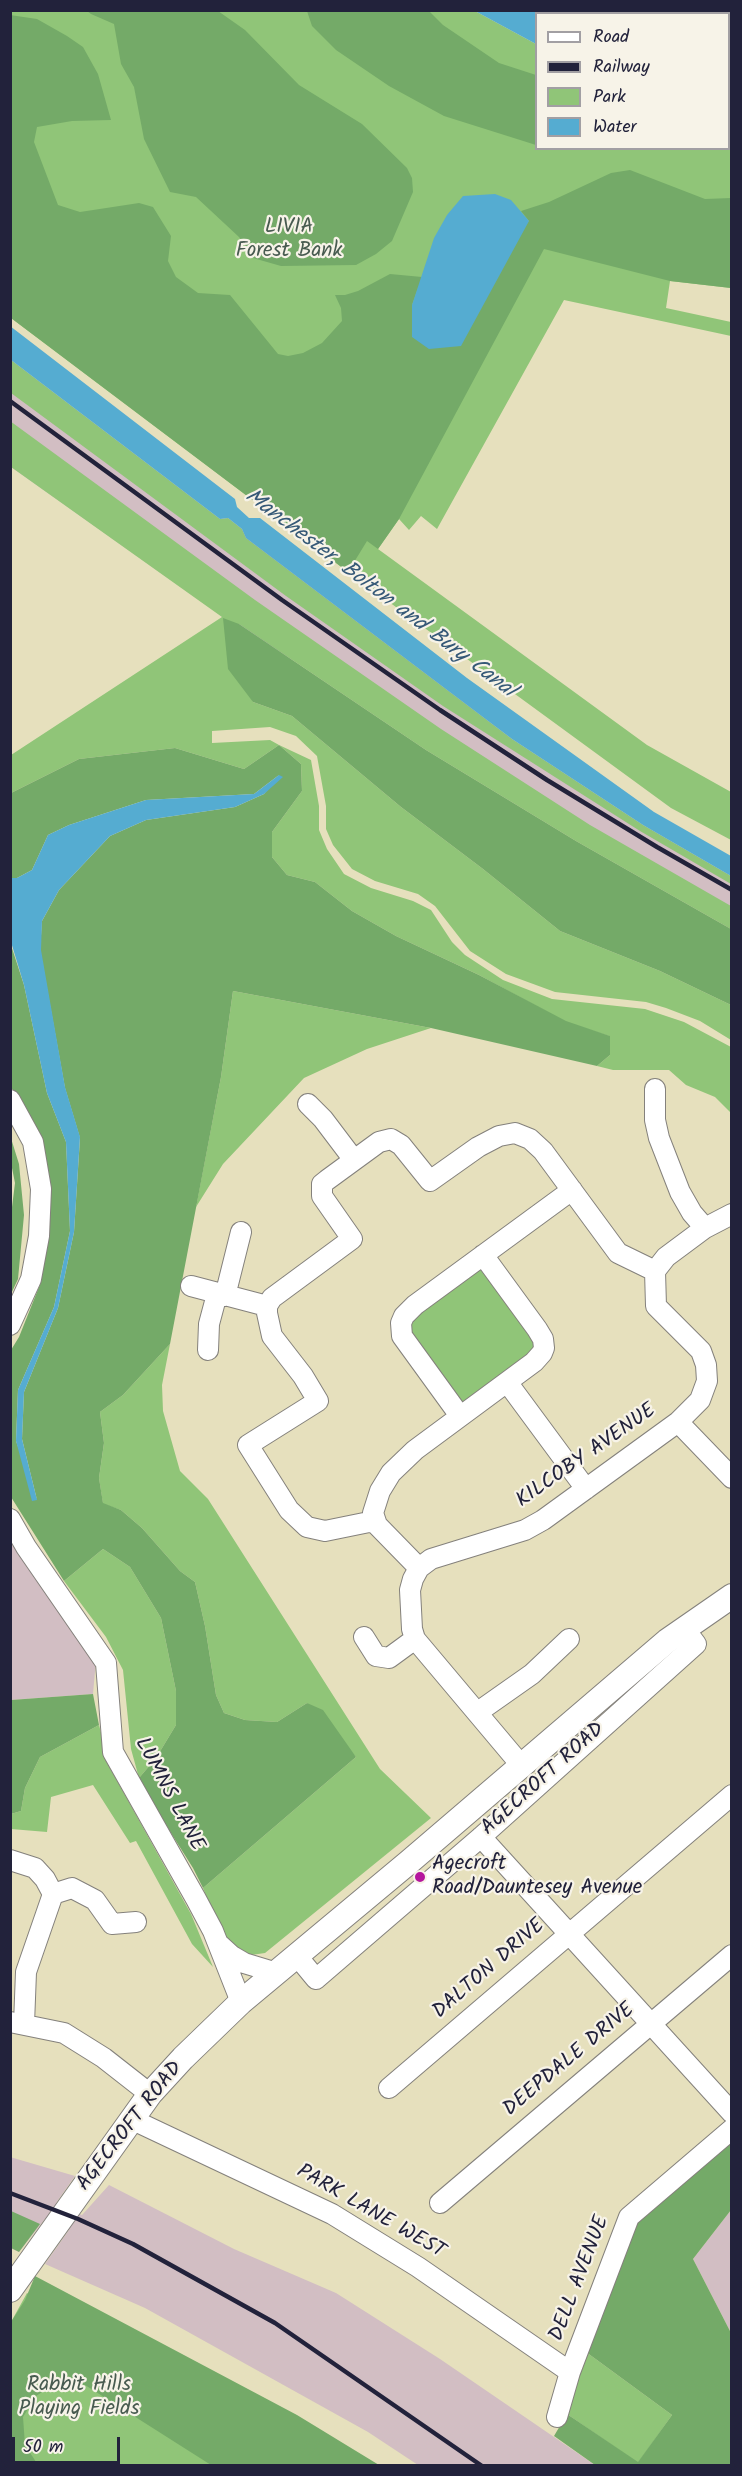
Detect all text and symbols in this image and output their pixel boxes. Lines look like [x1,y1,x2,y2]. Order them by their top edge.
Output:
legend [535,12,730,150]
text: Road [593,23,629,52]
text: Railway [593,53,650,82]
text: Park [593,83,626,112]
text: Water [593,113,637,142]
park label: LIVIA Forest Bank [236,215,342,265]
water label: Manchester, Bolton and Bury Canal [238,485,520,705]
street label: KILCOBY AVENUE [512,1399,662,1515]
street label: AGECROFT ROAD [477,1718,611,1842]
street label: LUMNS LANE [128,1734,208,1856]
place label: Agecroft Road/Dauntesey Avenue [432,1852,642,1902]
marker: Agecroft Road/Dauntesey Avenue [413,1870,427,1884]
street label: DALTON DRIVE [429,1914,551,2026]
street label: DEEPDALE DRIVE [499,1999,641,2123]
street label: AGECROFT ROAD [73,2057,189,2197]
street label: PARK LANE WEST [291,2160,449,2266]
street label: DELL AVENUE [546,2213,616,2345]
park label: Rabbit Hills Playing Fields [19,2373,139,2423]
scale bar [15,2425,123,2463]
text: 50 m [23,2433,63,2462]

